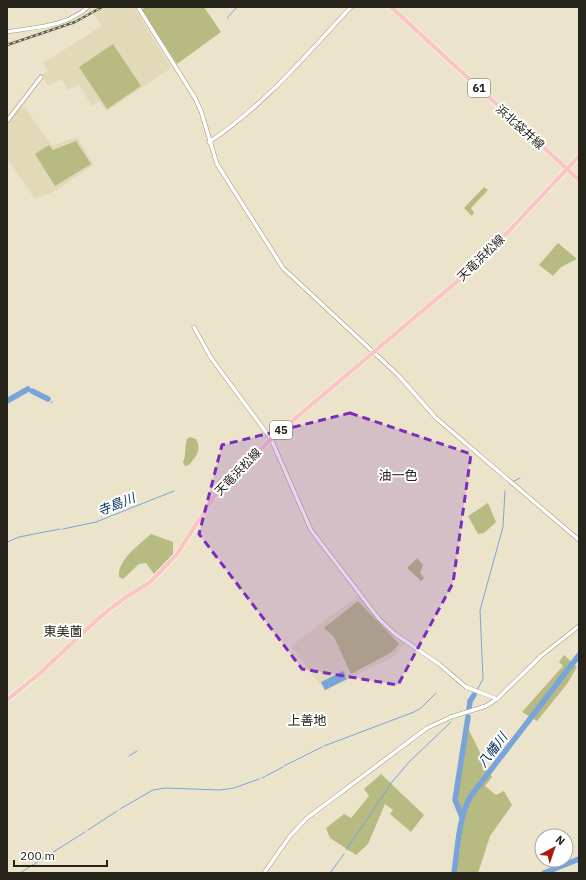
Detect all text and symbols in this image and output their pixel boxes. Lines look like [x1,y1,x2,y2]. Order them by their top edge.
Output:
road number: 61 [468,79,490,97]
street label: 浜北袋井線 [493,101,548,152]
street label: 天竜浜松線 [454,231,507,284]
road number: 45 [270,421,292,439]
street label: 天竜浜松線 [211,445,264,498]
district label: 油一色 [378,467,418,484]
water label: 寺島川 [95,489,139,520]
district label: 東美薗 [43,623,83,640]
district label: 上善地 [287,712,327,729]
water label: 八幡川 [474,728,512,771]
north arrow [534,828,574,868]
text: N [553,832,568,848]
scale bar [14,842,107,868]
text: 200 m [20,848,55,863]

